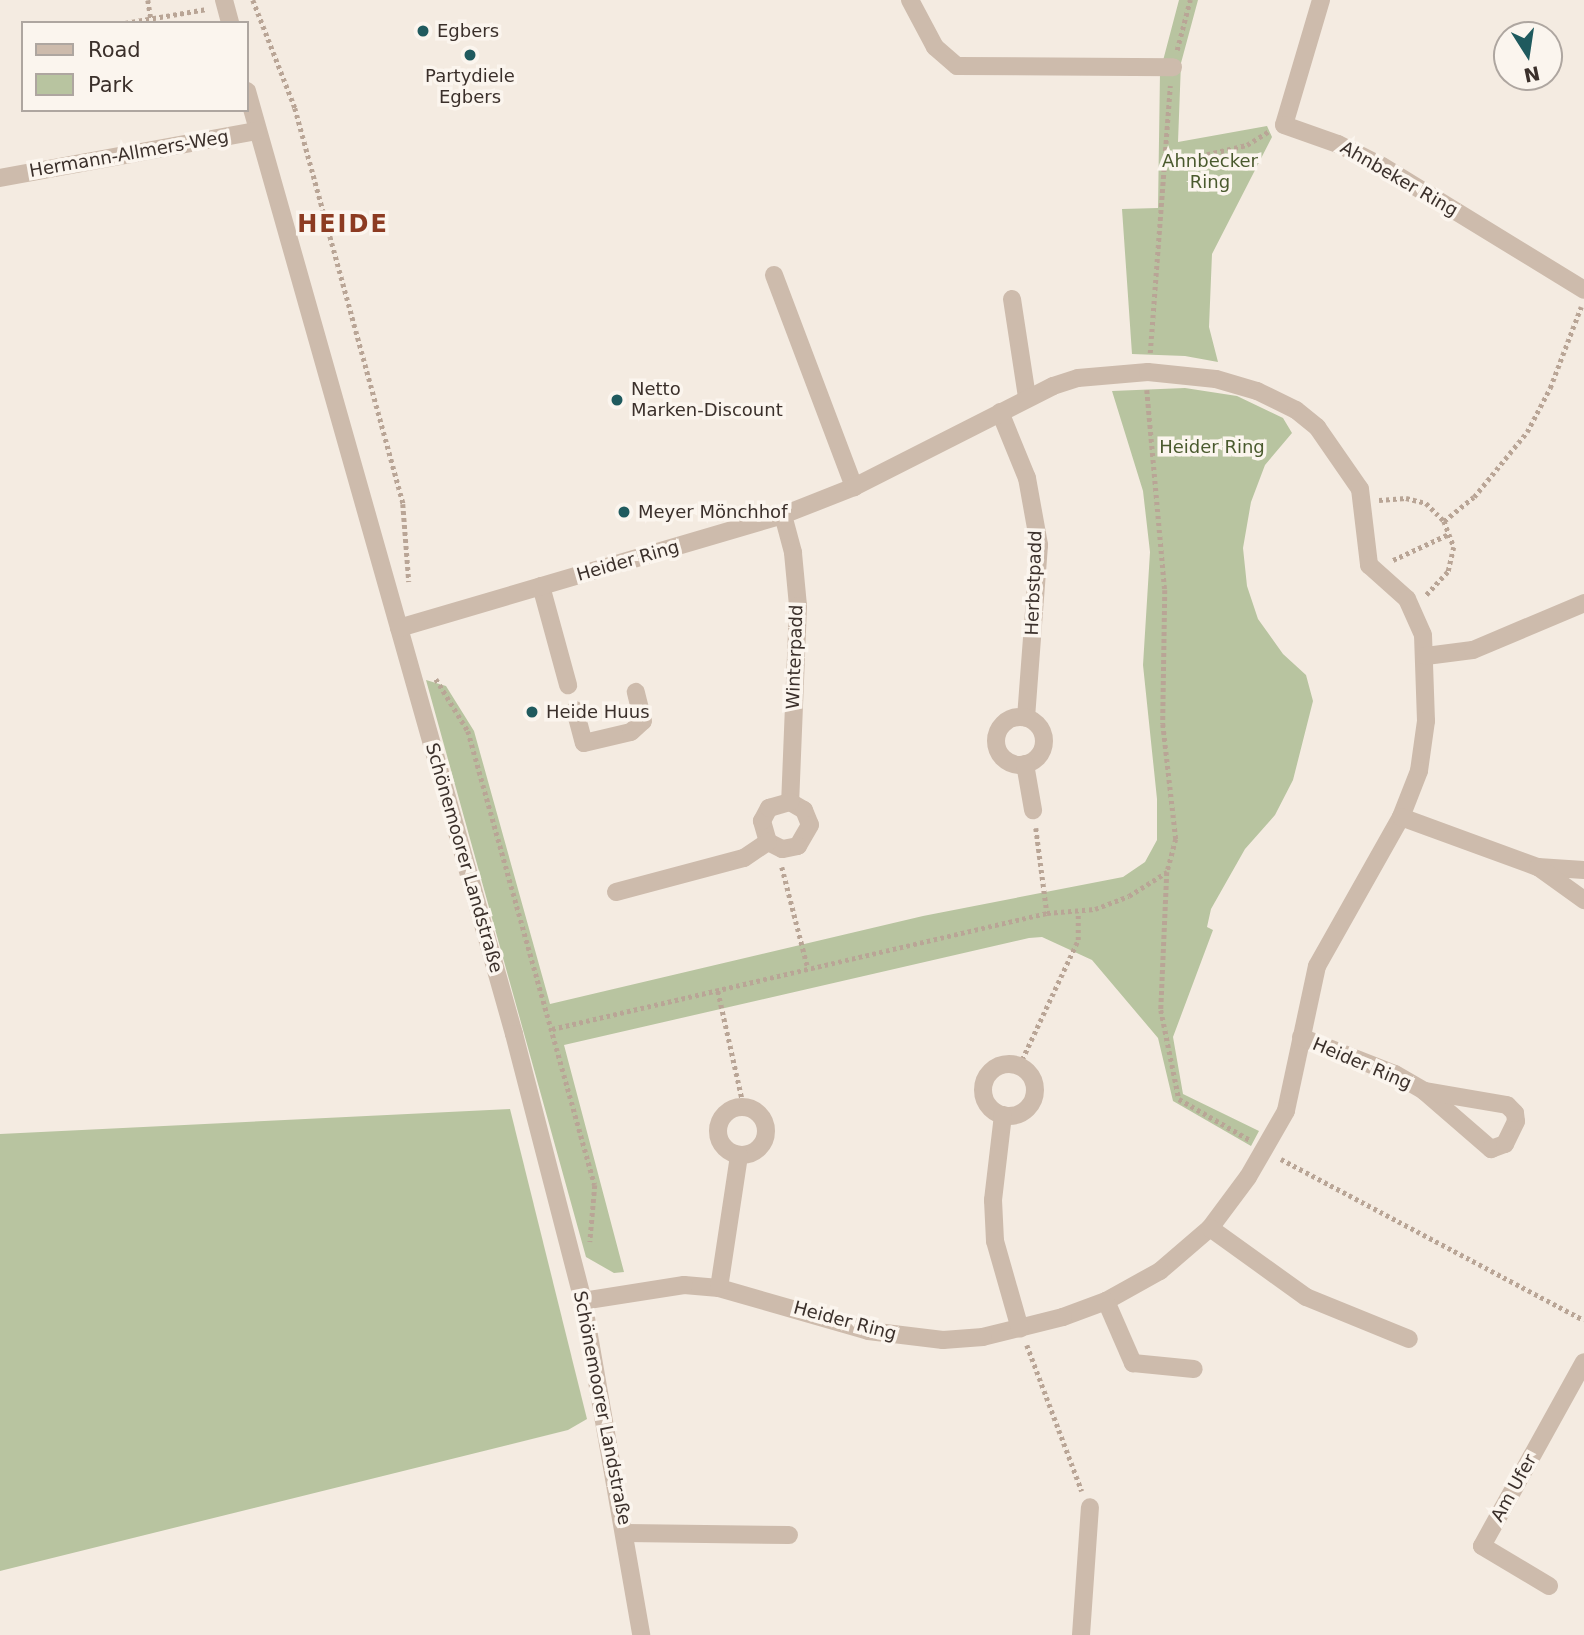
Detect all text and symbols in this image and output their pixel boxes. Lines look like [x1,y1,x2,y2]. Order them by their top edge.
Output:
place label: Egbers [437,20,499,42]
legend [21,21,248,112]
north arrow [1493,21,1563,91]
marker: Egbers [415,23,431,39]
text: Road [88,38,141,62]
marker: Partydiele Egbers [462,47,478,63]
text: N [1522,62,1542,87]
place label: Partydiele Egbers [425,66,515,108]
text: Park [88,73,133,97]
street label: Hermann-Allmers-Weg [28,126,230,182]
street label: Ahnbeker Ring [1336,137,1462,221]
park label: Ahnbecker Ring [1162,151,1258,194]
district label: HEIDE [298,211,388,239]
place label: Netto Marken-Discount [631,379,783,422]
marker: Netto Marken-Discount [609,392,625,408]
park label: Heider Ring [1159,436,1265,458]
place label: Meyer Mönchhof [638,501,787,523]
marker: Meyer Mönchhof [616,504,632,520]
street label: Herbstpadd [1021,530,1047,636]
street label: Heider Ring [574,536,682,586]
street label: Winterpadd [782,604,808,710]
place label: Heide Huus [546,701,650,723]
marker: Heide Huus [524,704,540,720]
street label: Schönemoorer Landstraße [421,741,507,975]
street label: Heider Ring [1309,1033,1415,1095]
street label: Schönemoorer Landstraße [569,1289,635,1527]
street label: Heider Ring [791,1297,899,1345]
street label: Am Ufer [1487,1451,1541,1525]

